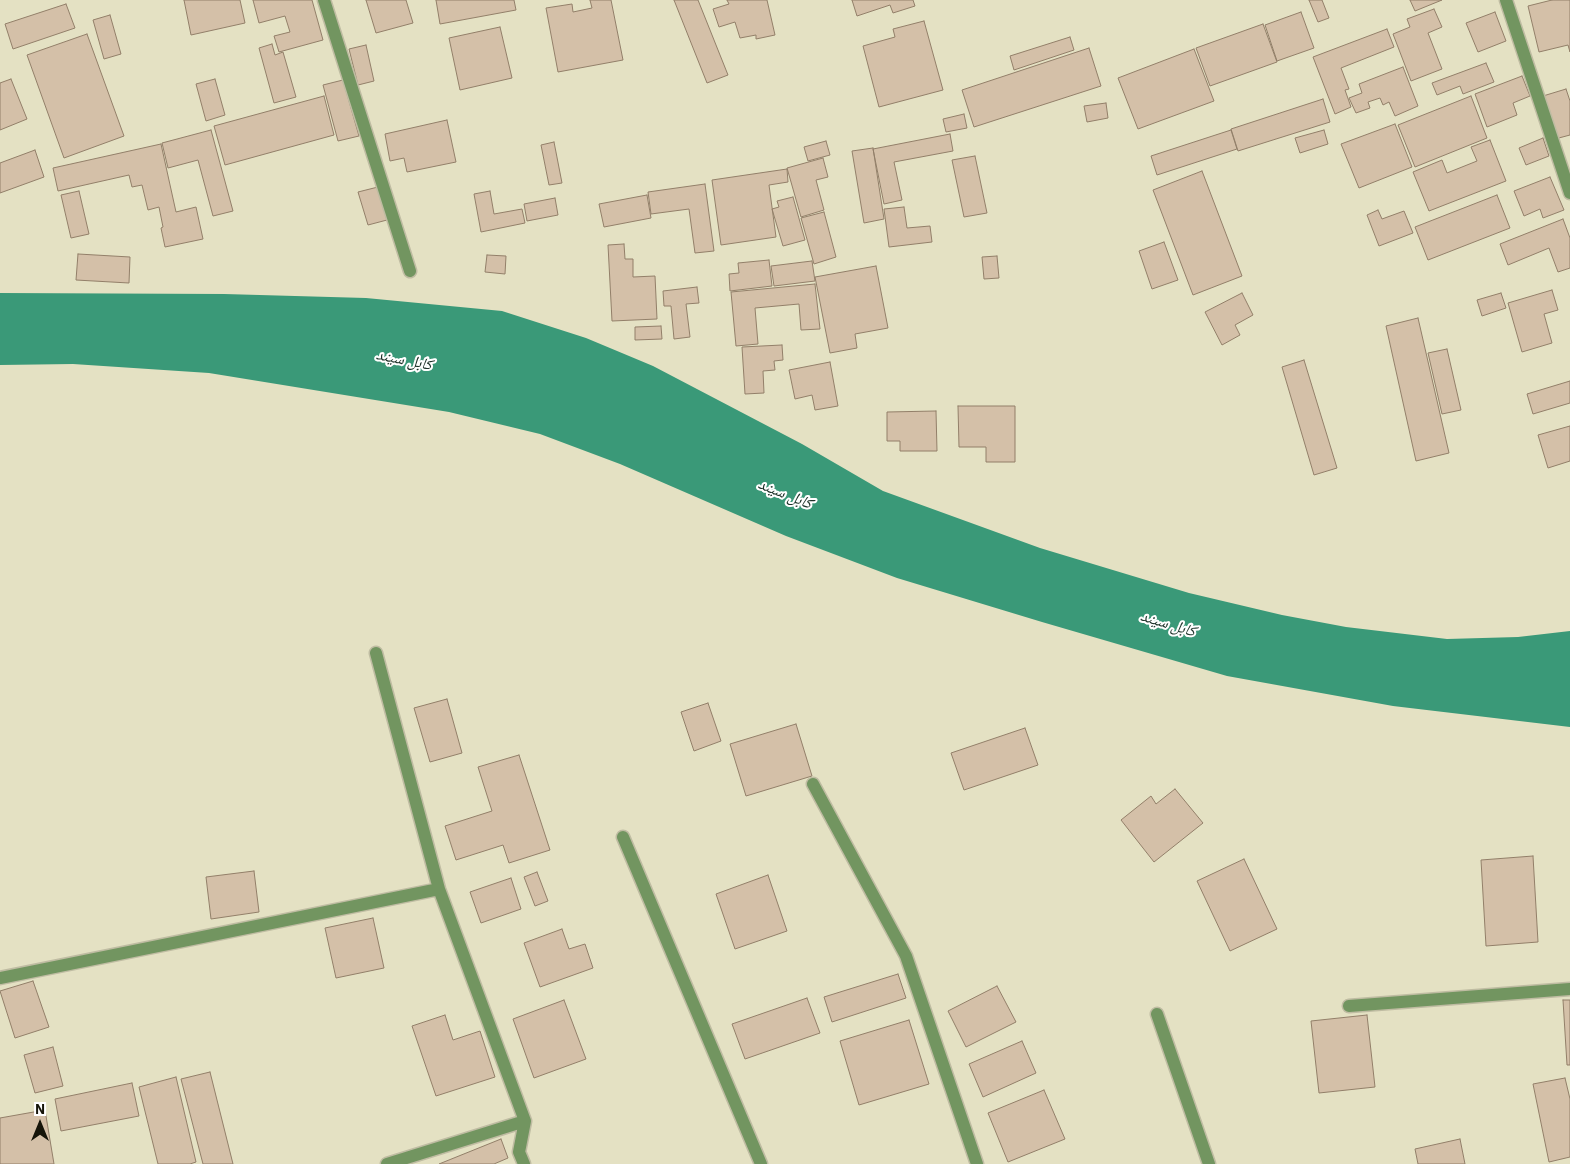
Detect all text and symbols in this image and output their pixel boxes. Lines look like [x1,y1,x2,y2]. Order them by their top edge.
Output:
water label: کابل سيند [374,345,434,375]
water label: کابل سيند [755,474,815,514]
water label: کابل سيند [1138,607,1198,641]
north arrow [15,1099,65,1149]
text: N [35,1100,45,1118]

